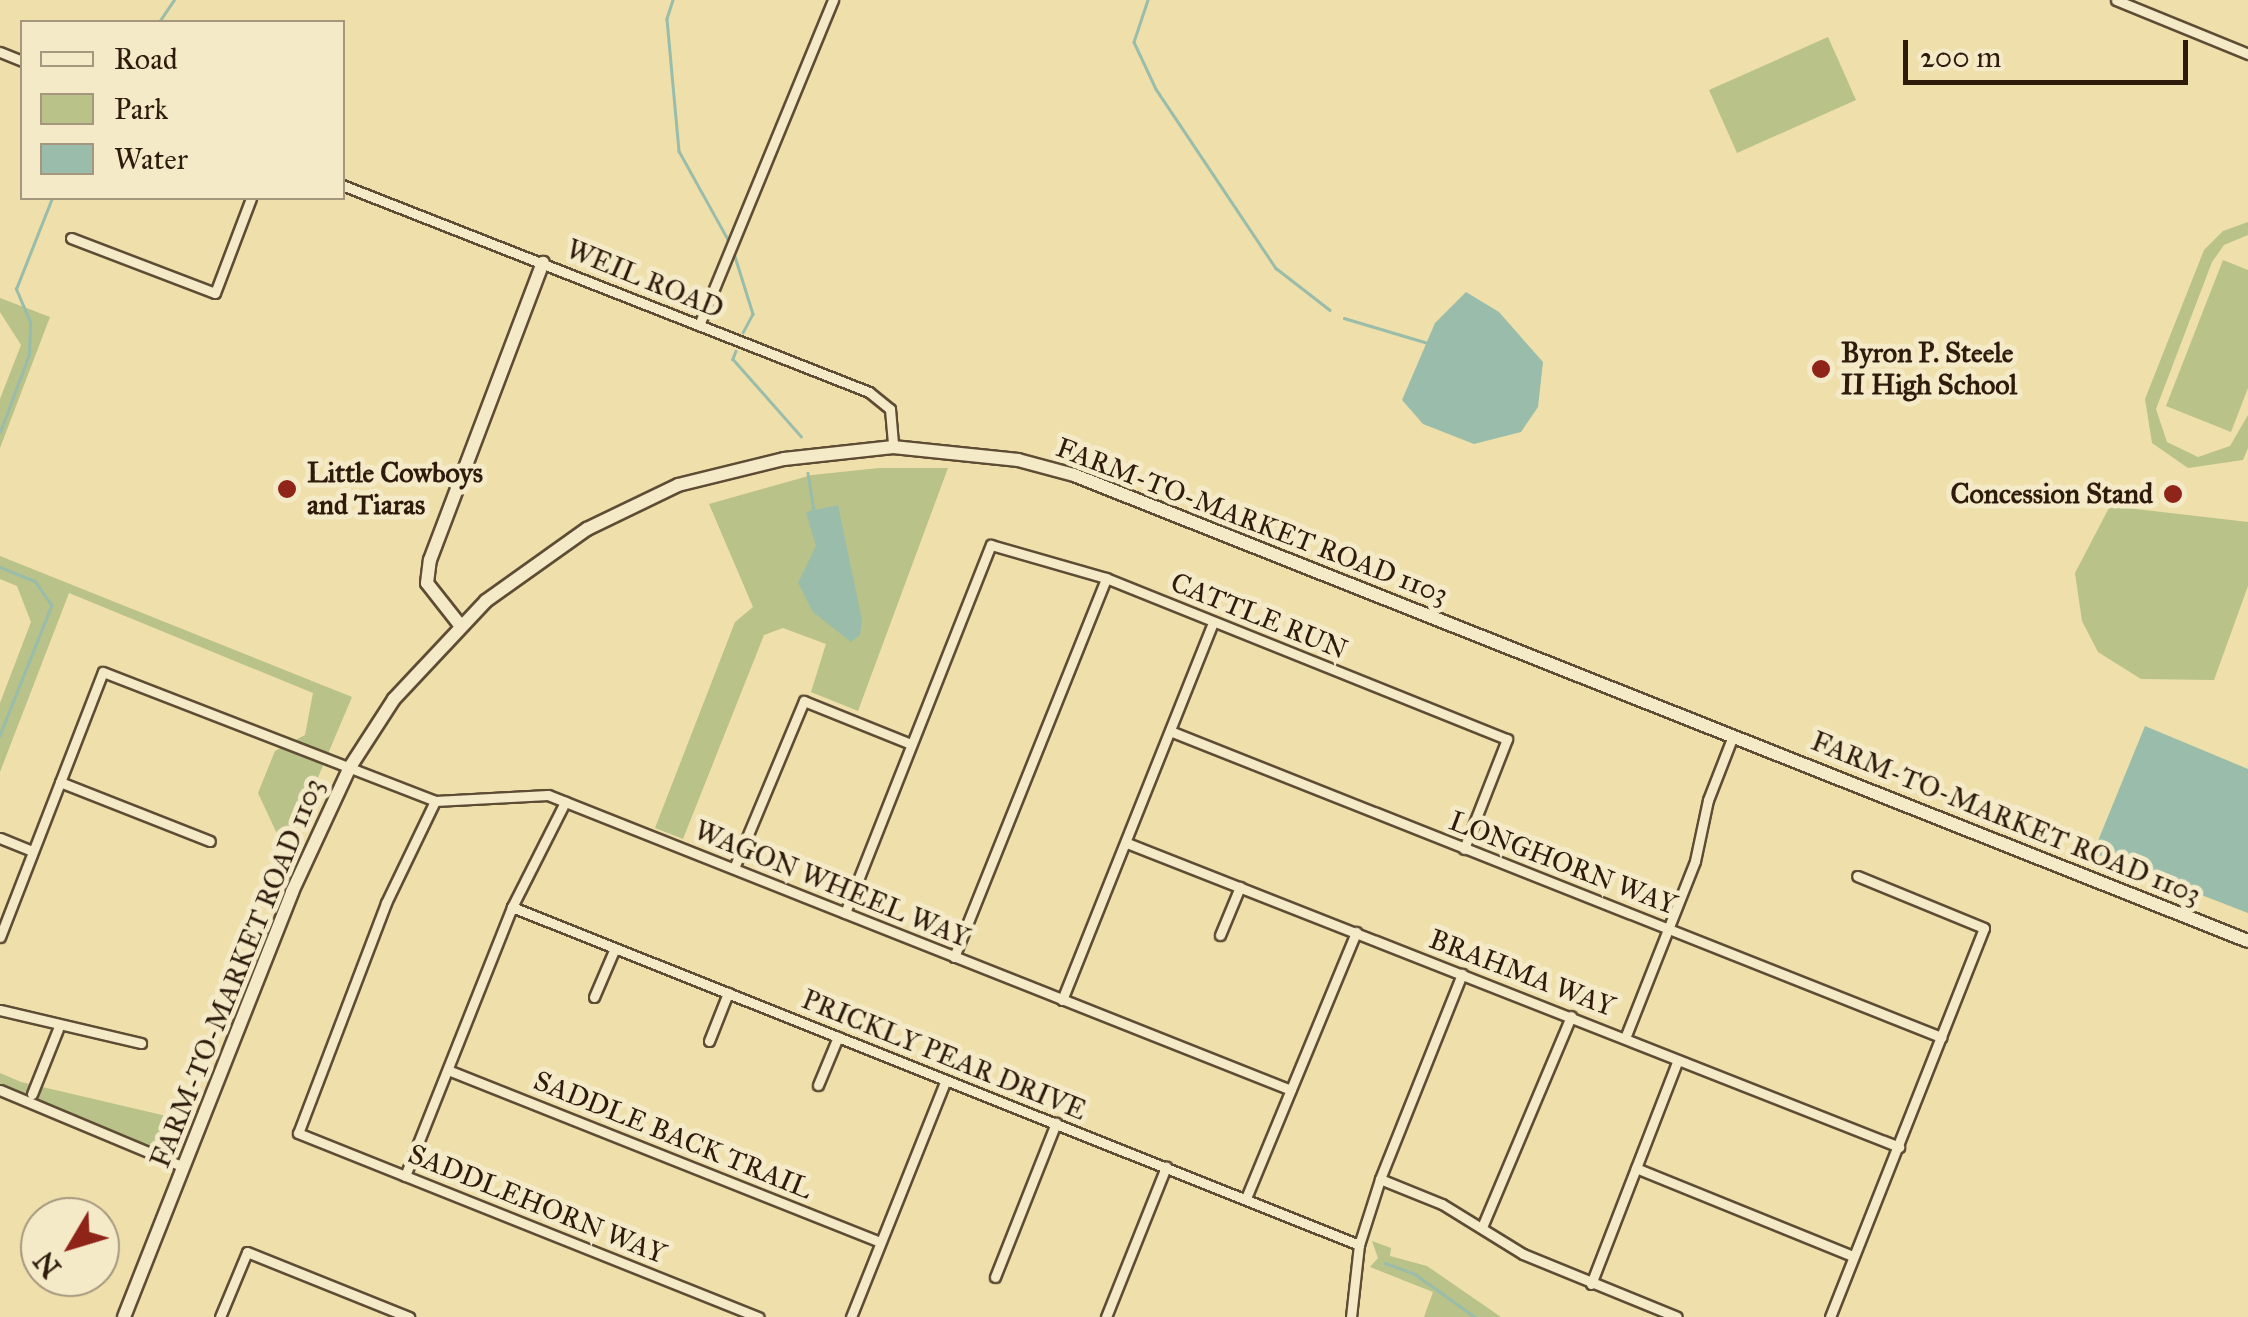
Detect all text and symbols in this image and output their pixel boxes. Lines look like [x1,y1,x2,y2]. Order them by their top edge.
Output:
legend [20,20,345,200]
scale bar [1908,20,2193,82]
text: 200 m [1920,39,2001,75]
text: Road [114,41,178,77]
text: Park [114,91,168,127]
text: Water [114,141,188,177]
street label: WEIL ROAD [562,232,728,326]
place label: Byron P. Steele II High School [1841,336,2017,402]
marker: Byron P. Steele II High School [1810,358,1832,380]
street label: FARM-TO-MARKET ROAD 1103 [1051,431,1453,611]
place label: Little Cowboys and Tiaras [307,456,483,522]
place label: Concession Stand [1950,477,2153,511]
marker: Little Cowboys and Tiaras [276,478,298,500]
marker: Concession Stand [2162,483,2184,505]
street label: CATTLE RUN [1166,565,1352,667]
street label: FARM-TO-MARKET ROAD 1103 [1806,724,2206,912]
street label: FARM-TO-MARKET ROAD 1103 [143,773,331,1173]
street label: LONGHORN WAY [1444,804,1682,922]
street label: WAGON WHEEL WAY [690,813,974,955]
street label: BRAHMA WAY [1424,922,1620,1024]
street label: PRICKLY PEAR DRIVE [797,983,1091,1127]
street label: SADDLE BACK TRAIL [529,1064,817,1206]
street label: SADDLEHORN WAY [403,1137,671,1271]
north arrow [20,1197,120,1297]
text: N [26,1244,69,1285]

